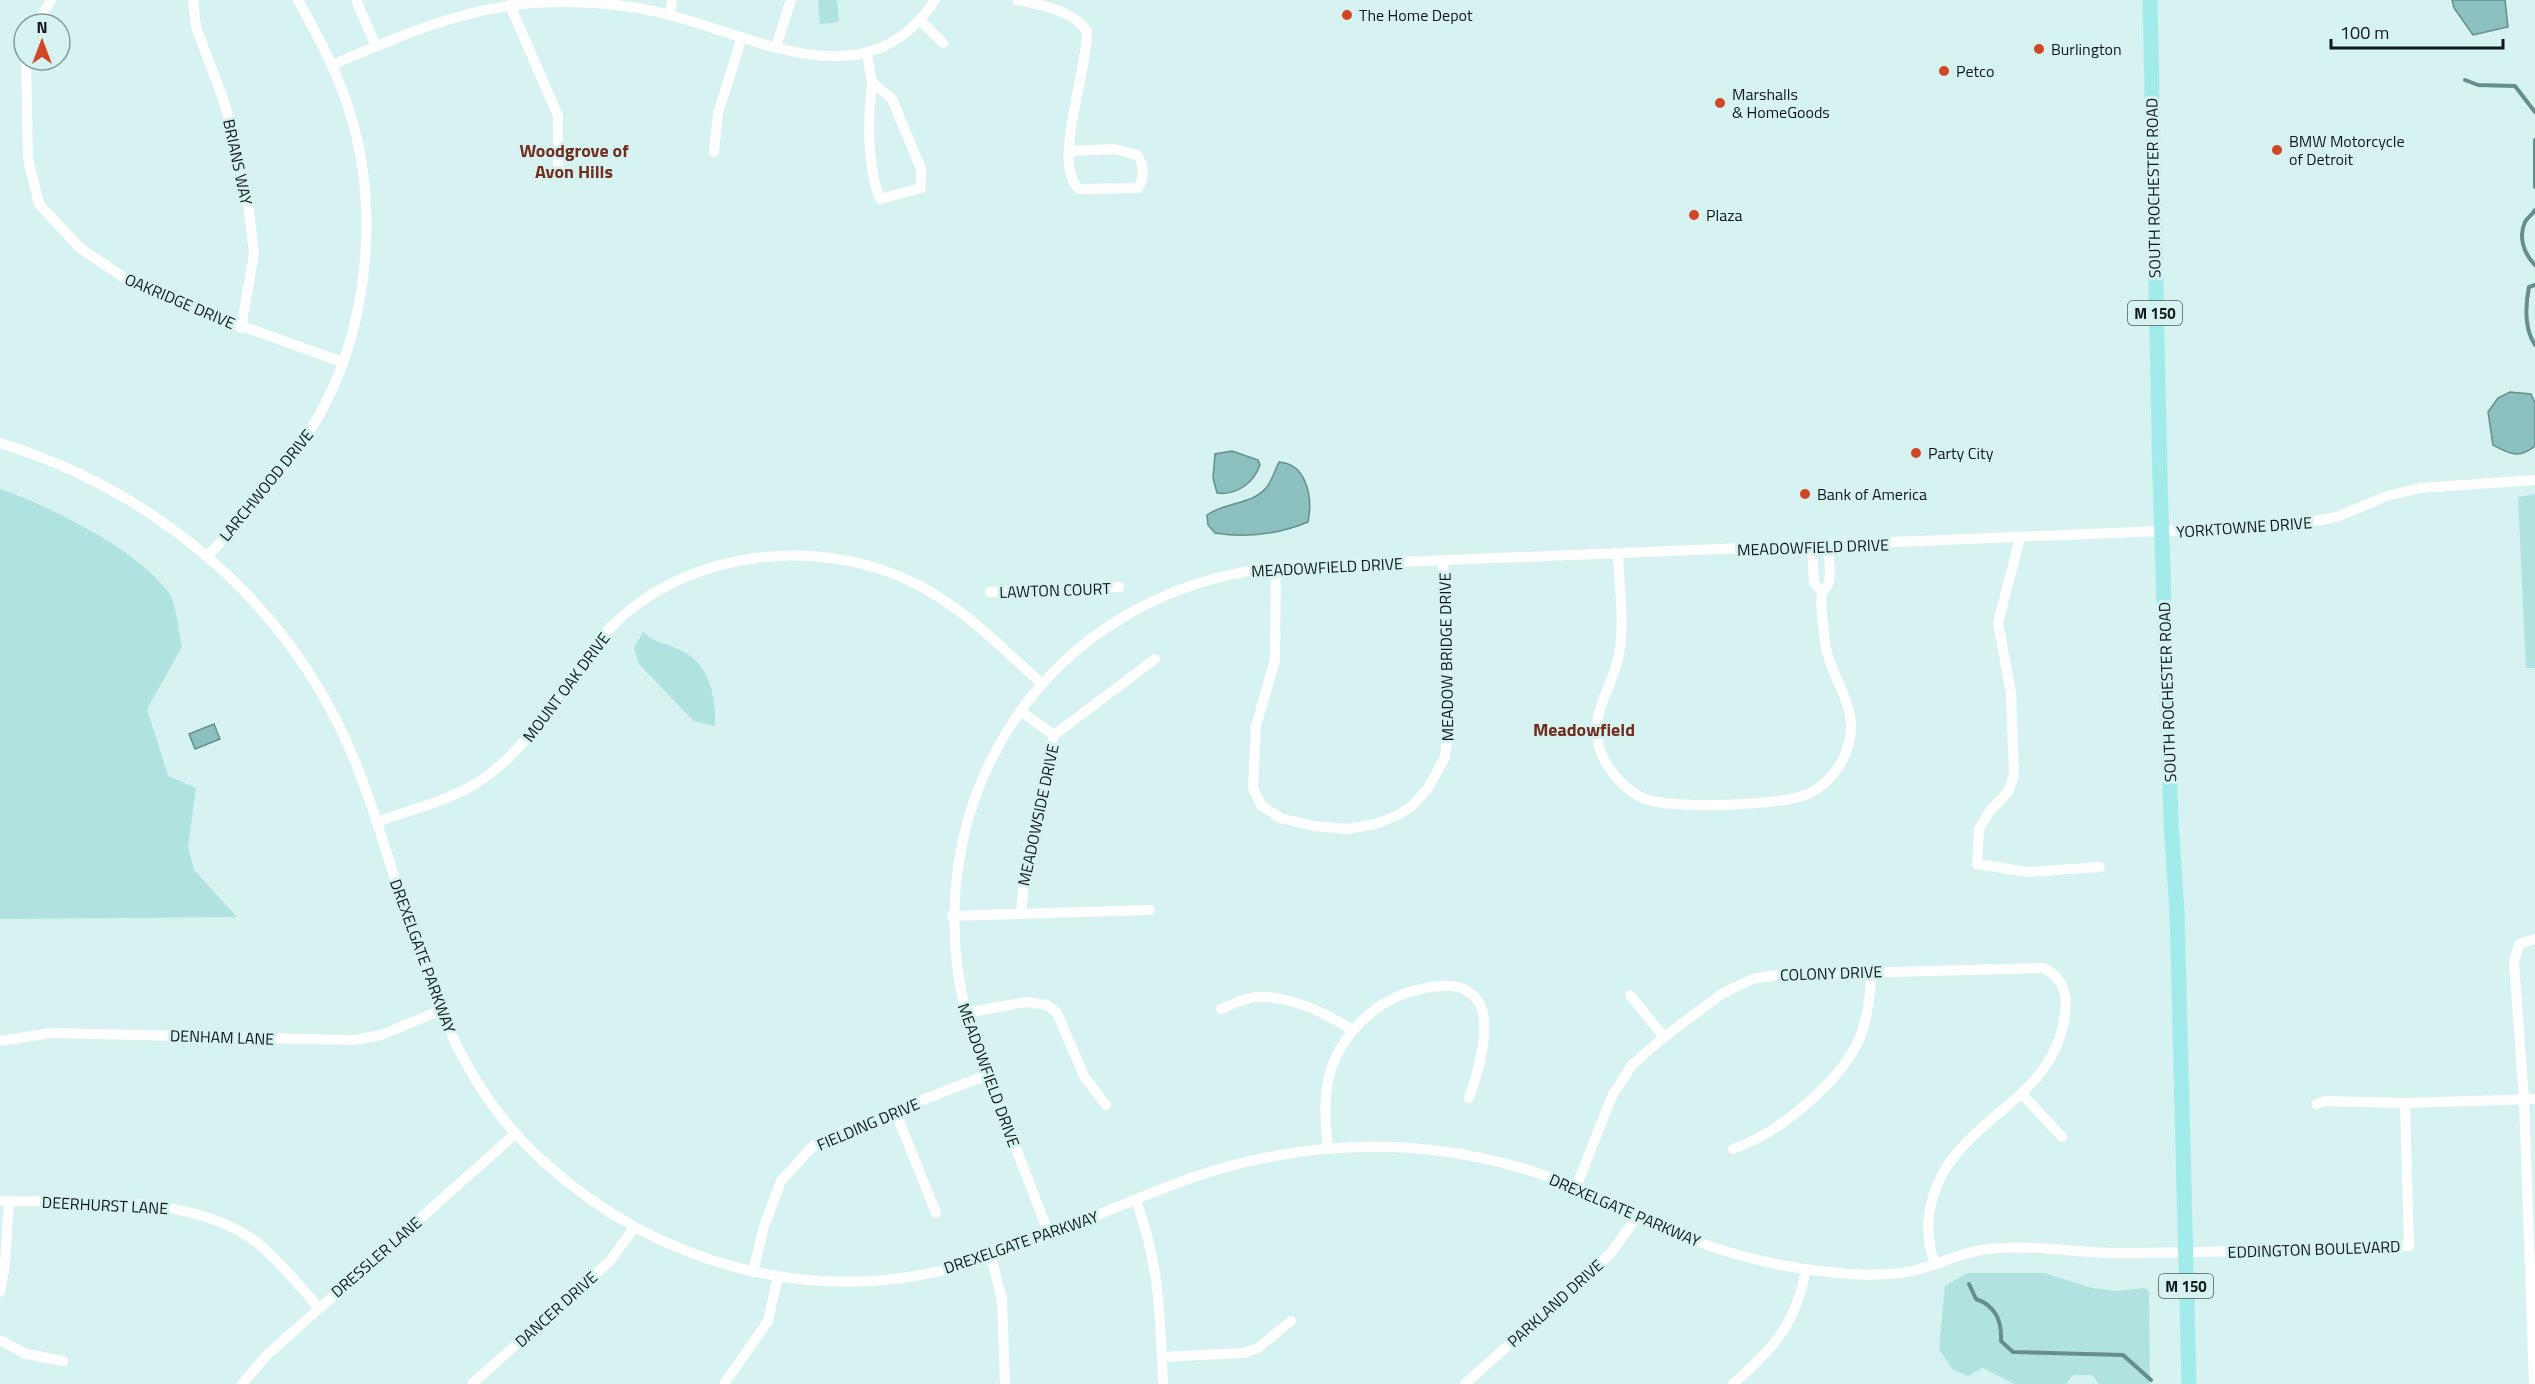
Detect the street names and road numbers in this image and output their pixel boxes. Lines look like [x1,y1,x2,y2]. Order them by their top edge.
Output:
street label: SOUTH ROCHESTER ROAD [2139,98,2167,278]
street label: BRIANS WAY [217,117,259,208]
street label: OAKRIDGE DRIVE [121,267,239,335]
road number: M 150 [2128,301,2182,325]
street label: LARCHWOOD DRIVE [213,424,319,546]
street label: YORKTOWNE DRIVE [2175,510,2313,544]
street label: MEADOWFIELD DRIVE [1737,532,1889,562]
street label: MEADOWFIELD DRIVE [1251,551,1404,583]
street label: MEADOW BRIDGE DRIVE [1433,572,1459,742]
street label: LAWTON COURT [999,576,1112,604]
street label: SOUTH ROCHESTER ROAD [2152,601,2182,783]
street label: MOUNT OAK DRIVE [517,627,615,747]
street label: MEADOWSIDE DRIVE [1011,742,1065,888]
street label: DREXELGATE PARKWAY [384,876,462,1037]
street label: COLONY DRIVE [1780,959,1883,987]
street label: MEADOWFIELD DRIVE [952,1000,1026,1151]
street label: DENHAM LANE [170,1023,275,1051]
street label: FIELDING DRIVE [813,1091,923,1156]
street label: DREXELGATE PARKWAY [1546,1167,1705,1253]
street label: DEERHURST LANE [41,1190,169,1220]
street label: DREXELGATE PARKWAY [940,1204,1102,1280]
street label: DRESSLER LANE [325,1211,427,1303]
street label: EDDINGTON BOULEVARD [2227,1234,2401,1264]
street label: PARKLAND DRIVE [1502,1253,1608,1353]
street label: DANCER DRIVE [509,1265,603,1353]
road number: M 150 [2159,1274,2213,1298]

